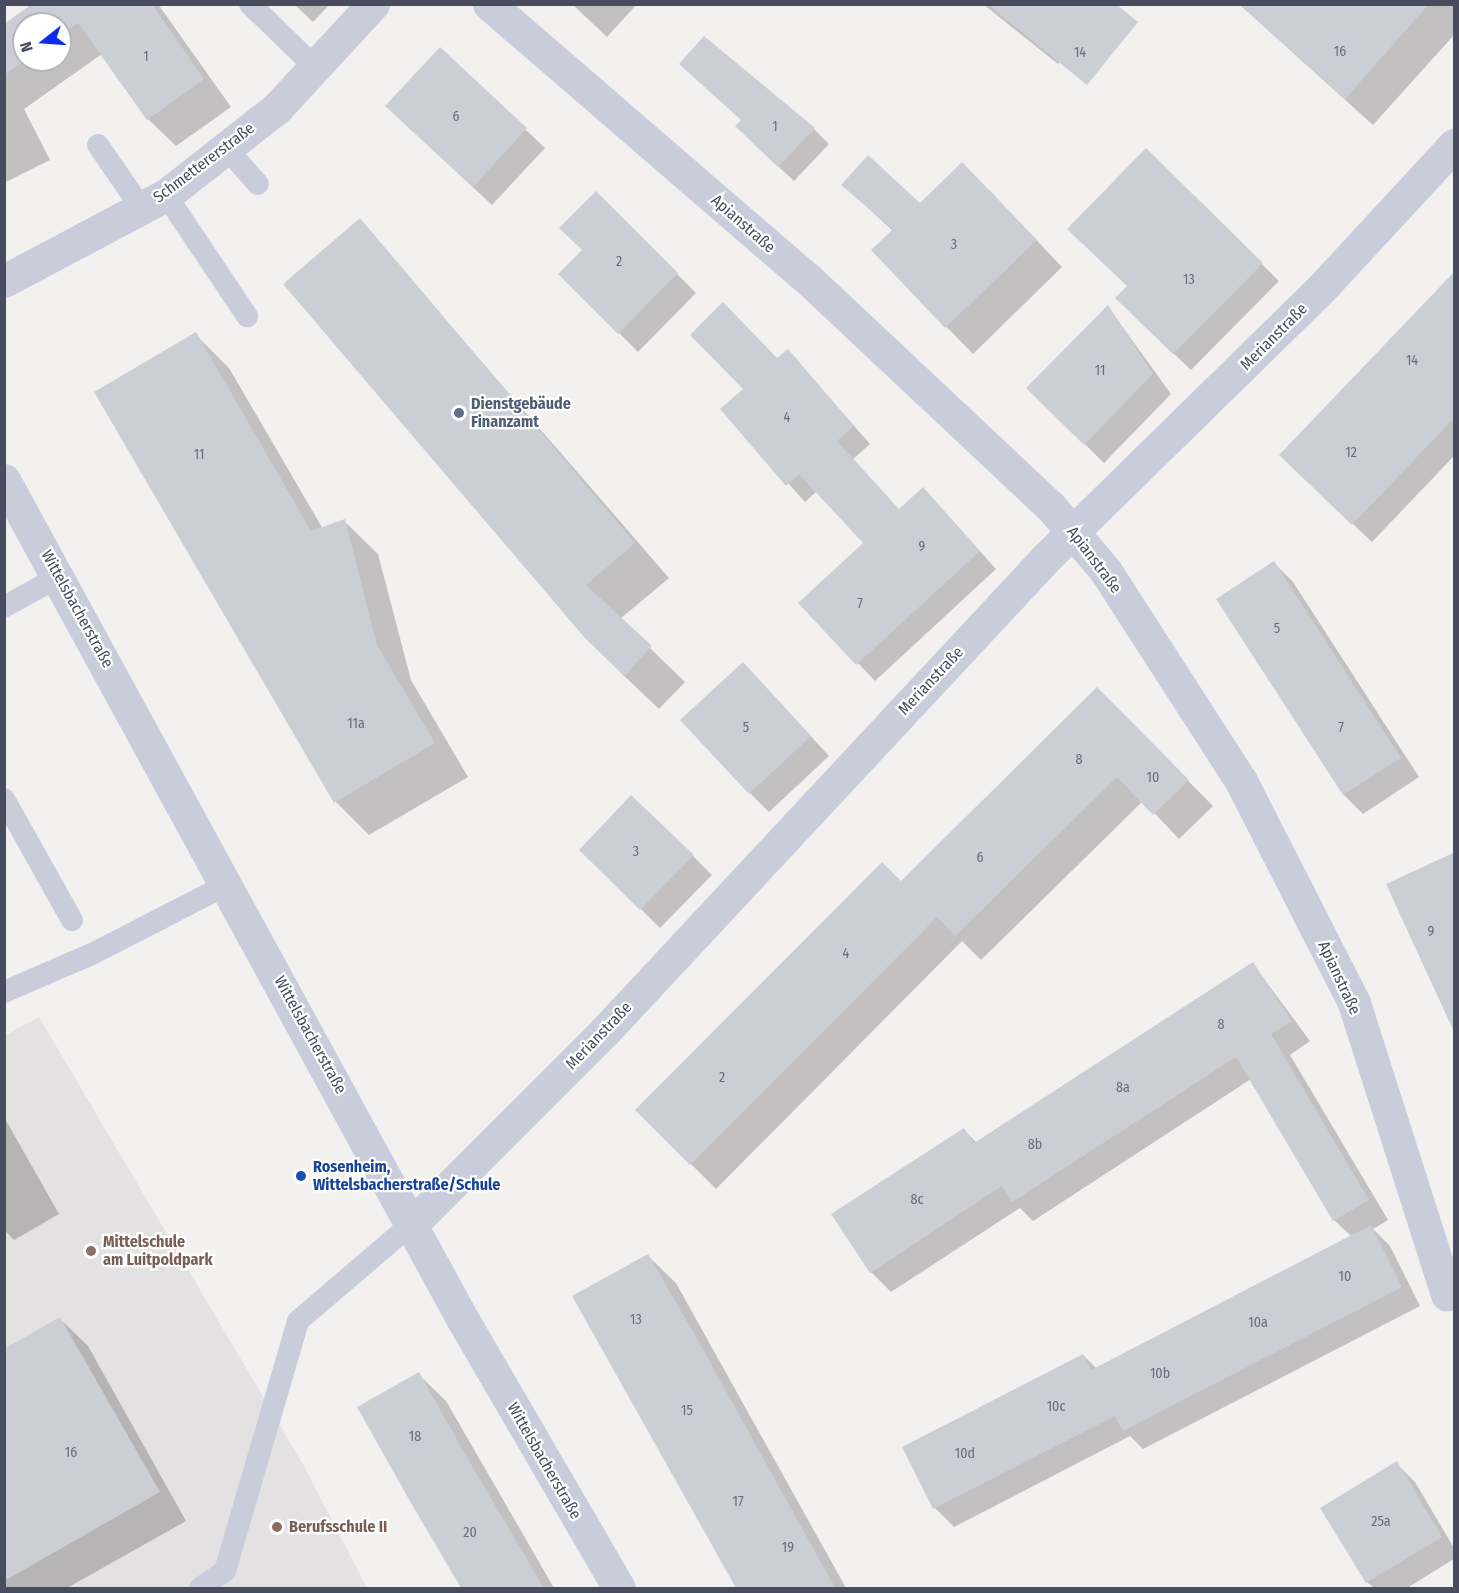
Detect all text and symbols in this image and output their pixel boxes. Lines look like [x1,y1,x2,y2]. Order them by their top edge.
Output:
north arrow [12,12,72,72]
text: N [16,39,37,54]
house number: 16 [1334,44,1346,60]
house number: 14 [1074,45,1086,61]
house number: 1 [143,49,149,65]
house number: 6 [453,109,459,125]
street label: Schmettererstraße [150,119,258,207]
house number: 1 [772,119,778,135]
street label: Apianstraße [707,191,779,257]
house number: 3 [951,237,957,253]
house number: 2 [616,254,622,270]
house number: 13 [1183,272,1195,288]
street label: Merianstraße [1237,300,1311,374]
house number: 14 [1406,353,1418,369]
house number: 11 [1095,363,1105,379]
place label: Dienstgebäude Finanzamt [471,394,571,432]
marker: Dienstgebäude Finanzamt [452,406,466,420]
house number: 4 [784,410,790,426]
house number: 12 [1345,445,1357,461]
house number: 11 [194,447,204,463]
street label: Apianstraße [1063,523,1125,597]
house number: 9 [919,539,925,555]
street label: Wittelsbacherstraße [37,547,117,671]
house number: 7 [857,596,863,612]
house number: 5 [1274,621,1280,637]
street label: Merianstraße [894,643,968,719]
house number: 11a [347,716,365,732]
house number: 5 [743,720,749,736]
house number: 7 [1338,720,1344,736]
house number: 8 [1076,752,1082,768]
house number: 10 [1147,770,1159,786]
house number: 3 [633,844,639,860]
house number: 6 [977,850,983,866]
house number: 9 [1428,924,1434,940]
street label: Apianstraße [1314,938,1364,1018]
house number: 4 [843,946,849,962]
street label: Wittelsbacherstraße [270,973,350,1097]
street label: Merianstraße [562,998,636,1074]
house number: 8 [1218,1017,1224,1033]
house number: 2 [719,1070,725,1086]
house number: 8a [1116,1080,1130,1096]
house number: 8b [1028,1137,1042,1153]
place label: Rosenheim, Wittelsbacherstraße/Schule [313,1157,500,1195]
marker: Rosenheim, Wittelsbacherstraße/Schule [294,1169,308,1183]
house number: 8c [911,1192,923,1208]
place label: Mittelschule am Luitpoldpark [103,1232,213,1270]
marker: Mittelschule am Luitpoldpark [84,1244,98,1258]
house number: 10 [1339,1269,1351,1285]
house number: 13 [630,1312,642,1328]
house number: 10a [1248,1315,1268,1331]
house number: 10b [1150,1366,1170,1382]
street label: Wittelsbacherstraße [503,1399,585,1523]
house number: 10c [1047,1399,1065,1415]
house number: 15 [681,1403,693,1419]
house number: 18 [409,1429,421,1445]
house number: 16 [65,1445,77,1461]
house number: 10d [955,1446,975,1462]
house number: 17 [732,1494,744,1510]
house number: 25a [1371,1514,1391,1530]
place label: Berufsschule II [289,1517,387,1537]
marker: Berufsschule II [270,1520,284,1534]
house number: 20 [463,1525,477,1541]
house number: 19 [782,1540,794,1556]

